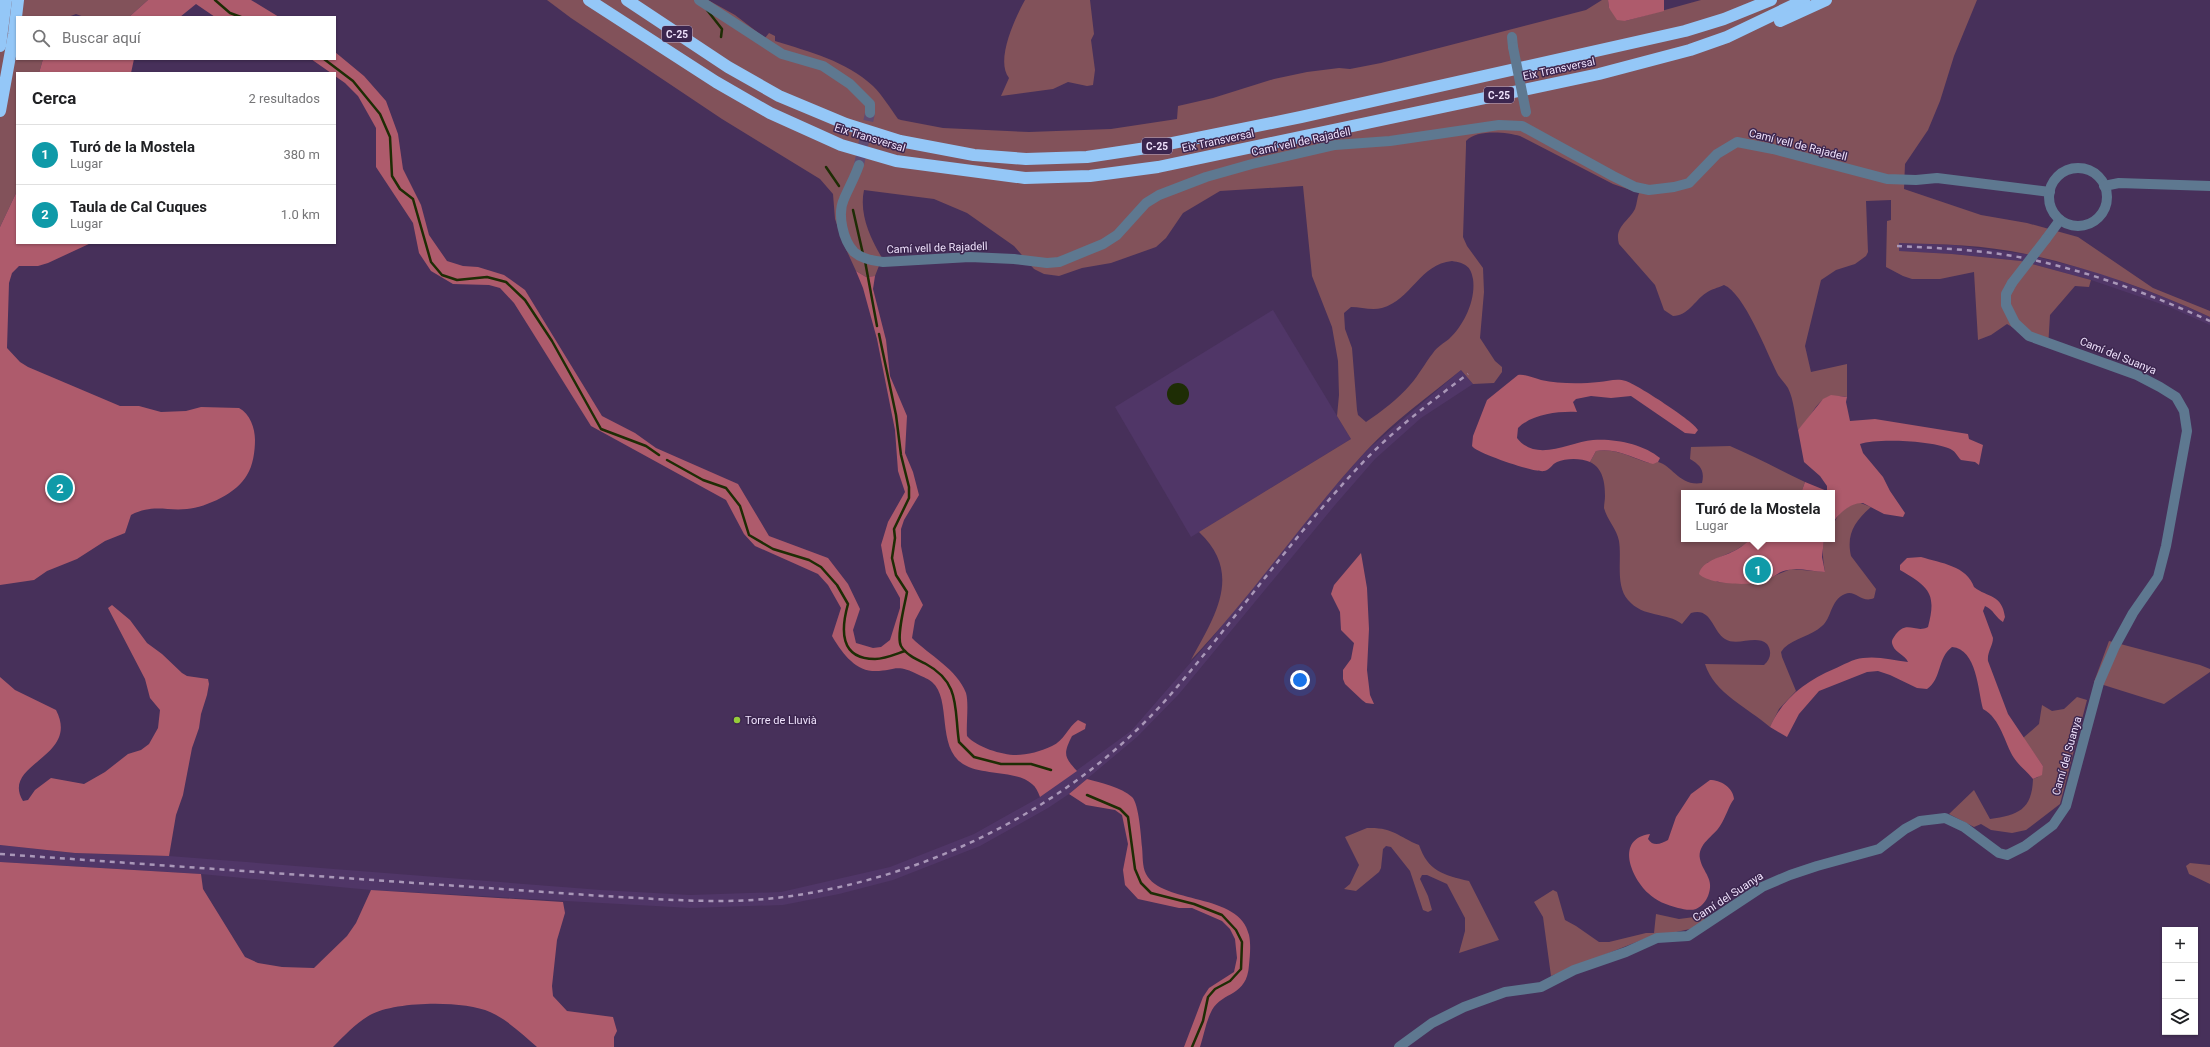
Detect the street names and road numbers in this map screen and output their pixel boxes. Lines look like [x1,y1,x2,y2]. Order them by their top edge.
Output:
road number: C-25 [662,26,692,42]
street label: Eix Transversal [1522,55,1596,83]
road number: C-25 [1484,87,1514,103]
street label: Eix Transversal [833,121,907,155]
street label: Camí vell de Rajadell [1250,125,1352,159]
street label: Camí vell de Rajadell [1747,126,1849,164]
street label: Eix Transversal [1181,127,1255,155]
road number: C-25 [1142,138,1172,154]
street label: Camí vell de Rajadell [886,240,988,256]
street label: Camí del Suanya [2078,335,2158,377]
street label: Camí del Suanya [2050,715,2084,797]
street label: Camí del Suanya [1690,869,1766,925]

